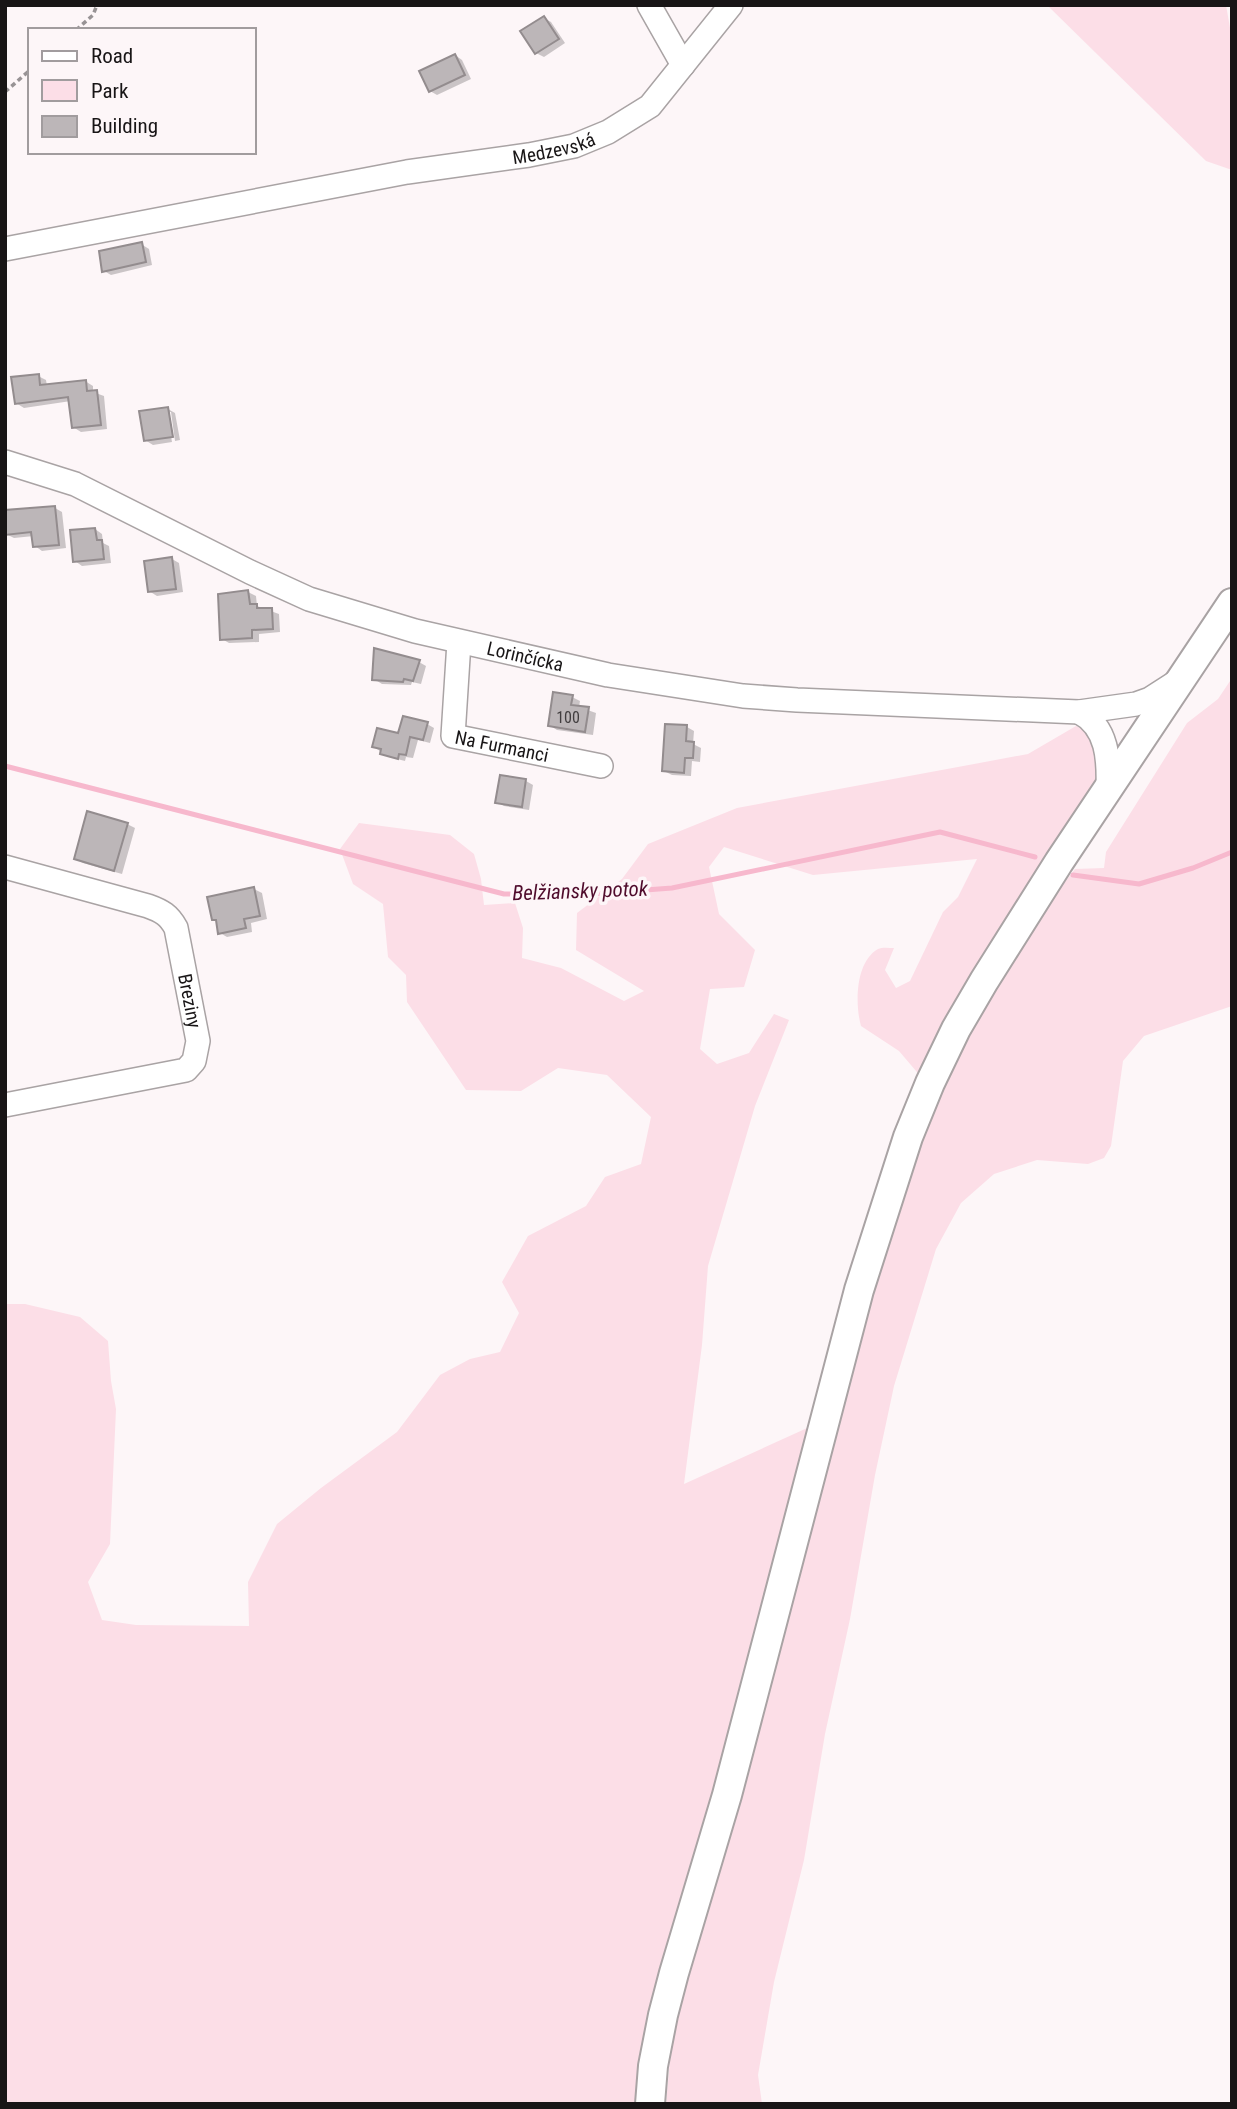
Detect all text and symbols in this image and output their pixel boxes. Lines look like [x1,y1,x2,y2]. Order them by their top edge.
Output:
legend [28,28,256,154]
text: Road [91,44,133,68]
text: Park [91,79,129,103]
text: Building [91,114,158,138]
street label: Medzevská [511,127,598,169]
street label: Lorinčícka [485,636,566,676]
house number: 100 [556,708,580,727]
street label: Na Furmanci [453,725,551,767]
water label: Belžiansky potok [512,877,649,905]
street label: Breziny [174,972,207,1030]

